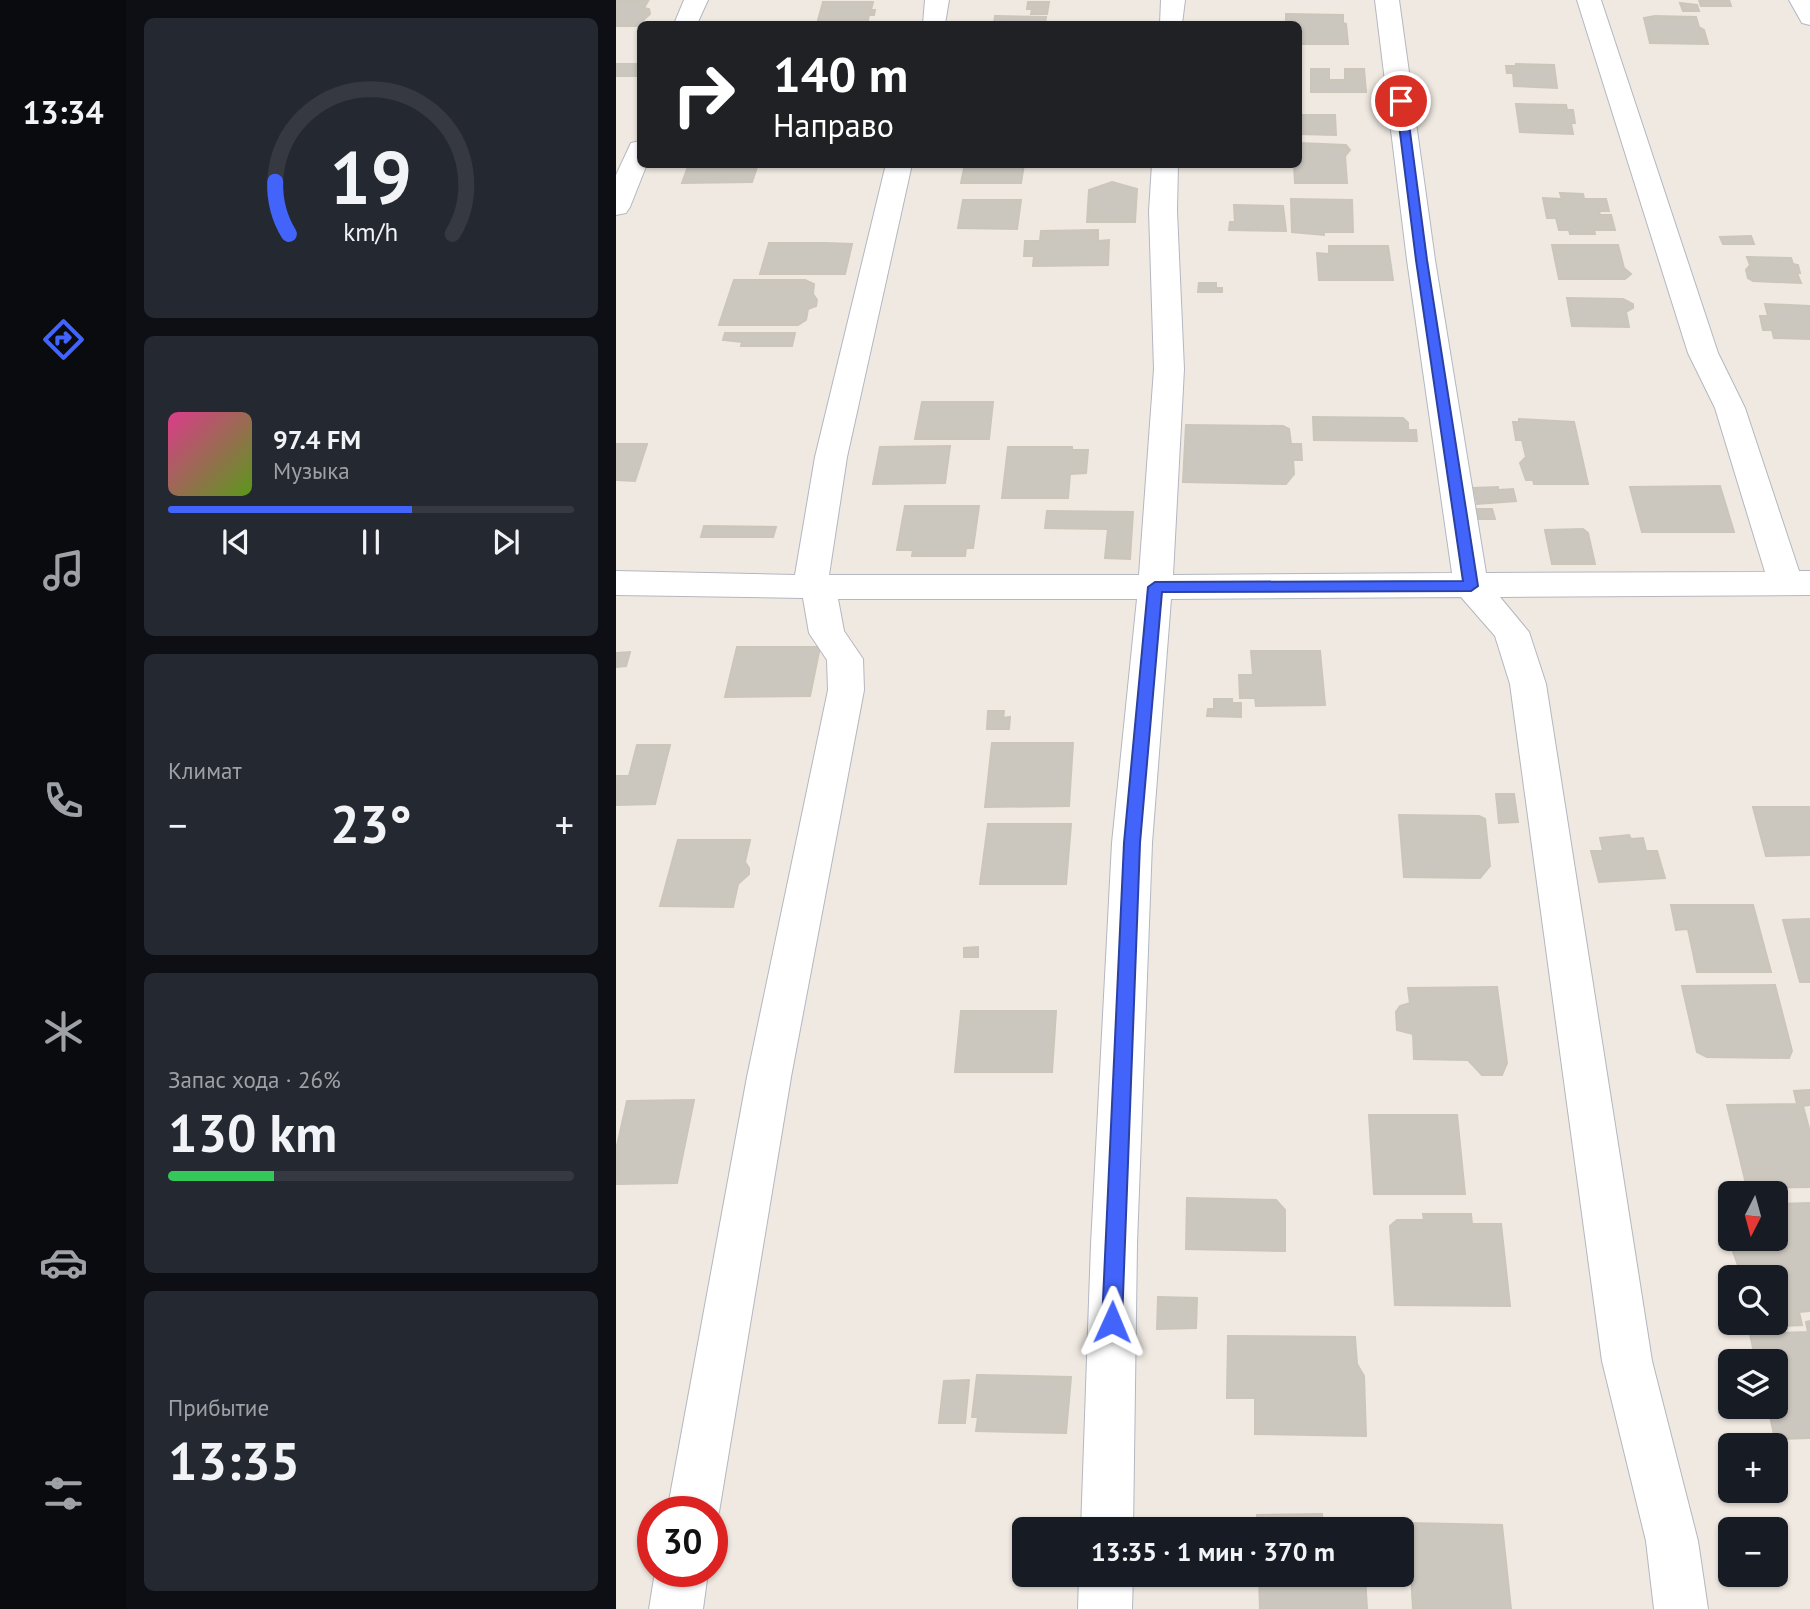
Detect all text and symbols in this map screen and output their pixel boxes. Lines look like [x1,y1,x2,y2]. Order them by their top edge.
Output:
text: 140 m [773,42,908,106]
icon: right [658,49,749,140]
pin [1371,71,1431,131]
icon: arrive [1382,82,1420,120]
text: 13:34 [22,91,104,133]
text: Направо [773,104,894,146]
text: 19 [330,130,412,224]
text: km/h [344,216,398,248]
icon: directions [39,315,88,364]
text: 97.4 FM [273,423,361,456]
text: Музыка [273,456,350,485]
icon: previous [217,523,255,561]
icon: pause [352,523,390,561]
icon: next [487,523,525,561]
icon: music [39,546,88,595]
text: Климат [168,756,242,785]
icon: phone [39,776,88,825]
text: 23° [330,790,412,857]
text: − [168,800,187,849]
text: + [555,800,574,849]
icon: climate [39,1007,88,1056]
text: Запас хода · 26% [168,1065,341,1094]
text: 130 km [168,1099,337,1166]
north arrow [1718,1181,1788,1251]
map controls [1718,1181,1788,1587]
icon: car [39,1238,88,1287]
button: search [1718,1265,1788,1335]
position arrow [1075,1285,1149,1359]
button: layers [1718,1349,1788,1419]
text: Прибытие [168,1393,269,1422]
text: 13:35 [168,1427,300,1494]
button: + [1718,1433,1788,1503]
icon: filters [39,1469,88,1518]
speed limit sign: 30 [637,1496,728,1587]
button: − [1718,1517,1788,1587]
text: 13:35 · 1 мин · 370 m [1091,1535,1335,1568]

